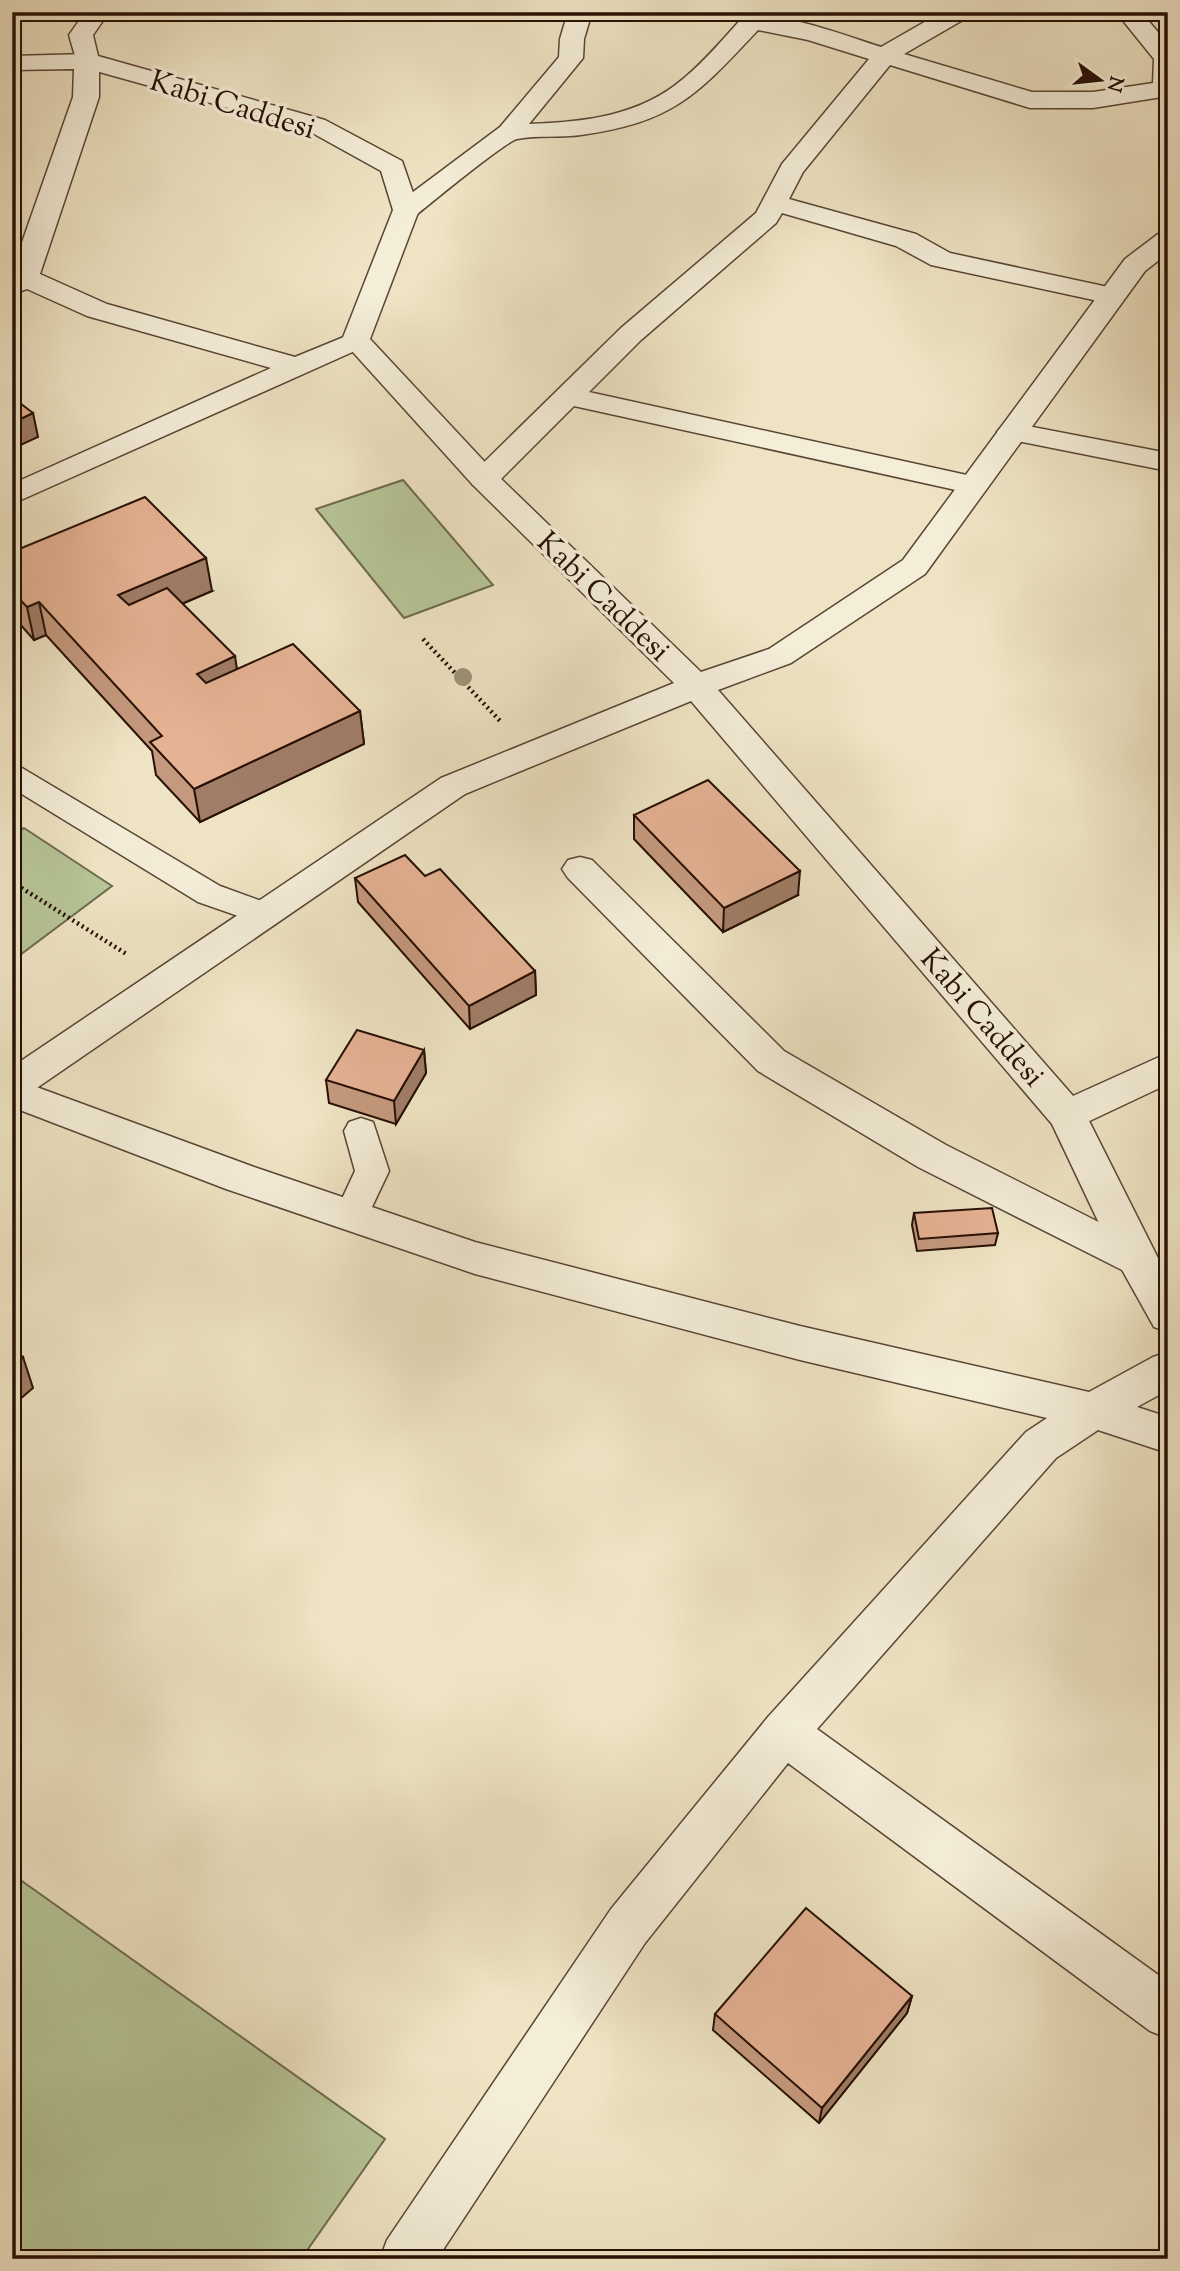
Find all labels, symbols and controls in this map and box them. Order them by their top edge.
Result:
north arrow [1064,46,1134,116]
street label: Kabi Caddesi [144,61,320,152]
text: N [1099,73,1129,95]
street label: Kabi Caddesi [526,523,679,673]
street label: Kabi Caddesi [909,940,1054,1097]

